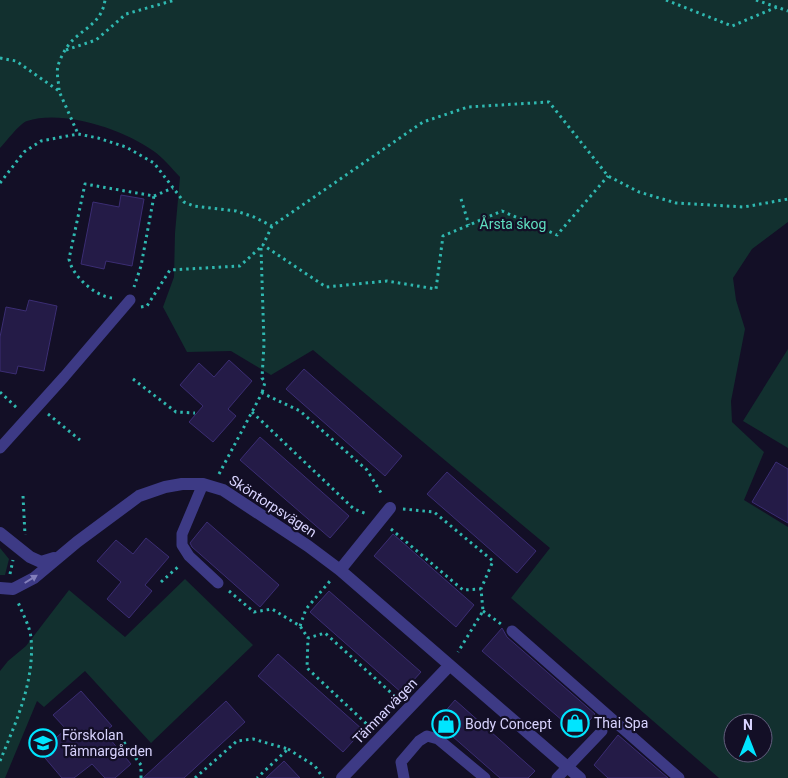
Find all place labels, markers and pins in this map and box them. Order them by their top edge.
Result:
shop icon: Thai Spa [560,708,590,738]
shop icon: Body Concept [431,709,461,739]
place label: Thai Spa [594,715,648,731]
place label: Body Concept [465,716,552,732]
place label: Förskolan Tämnargården [62,727,153,759]
school or university icon: Förskolan Tämnargården [28,728,58,758]

